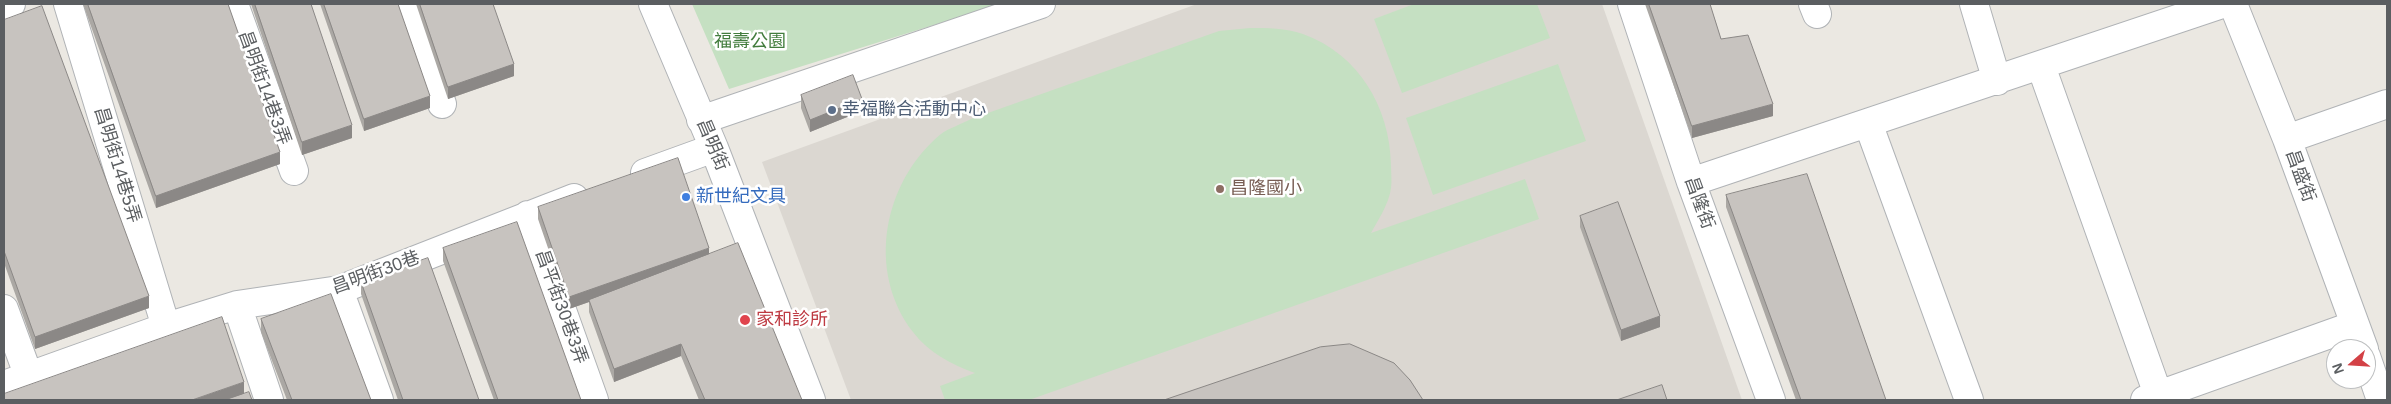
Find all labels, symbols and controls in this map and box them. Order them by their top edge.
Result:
street label: 昌明街14巷3弄 [233,28,295,148]
park label: 福壽公園 [714,31,786,53]
place label: 幸福聯合活動中心 [842,99,986,121]
street label: 昌明街14巷5弄 [89,104,145,226]
marker: 幸福聯合活動中心 [826,104,838,116]
street label: 昌明街 [692,116,732,174]
street label: 昌盛街 [2281,147,2319,205]
street label: 昌隆街 [1680,174,1718,232]
place label: 昌隆國小 [1230,178,1302,200]
marker: 昌隆國小 [1214,183,1226,195]
place label: 新世紀文具 [696,186,786,208]
marker: 新世紀文具 [680,191,692,203]
street label: 昌明街30巷 [329,247,423,299]
street label: 昌平街30巷3弄 [530,247,592,367]
place label: 家和診所 [756,309,828,331]
marker: 家和診所 [738,313,752,327]
north arrow [2326,339,2376,389]
text: N [2329,361,2347,376]

